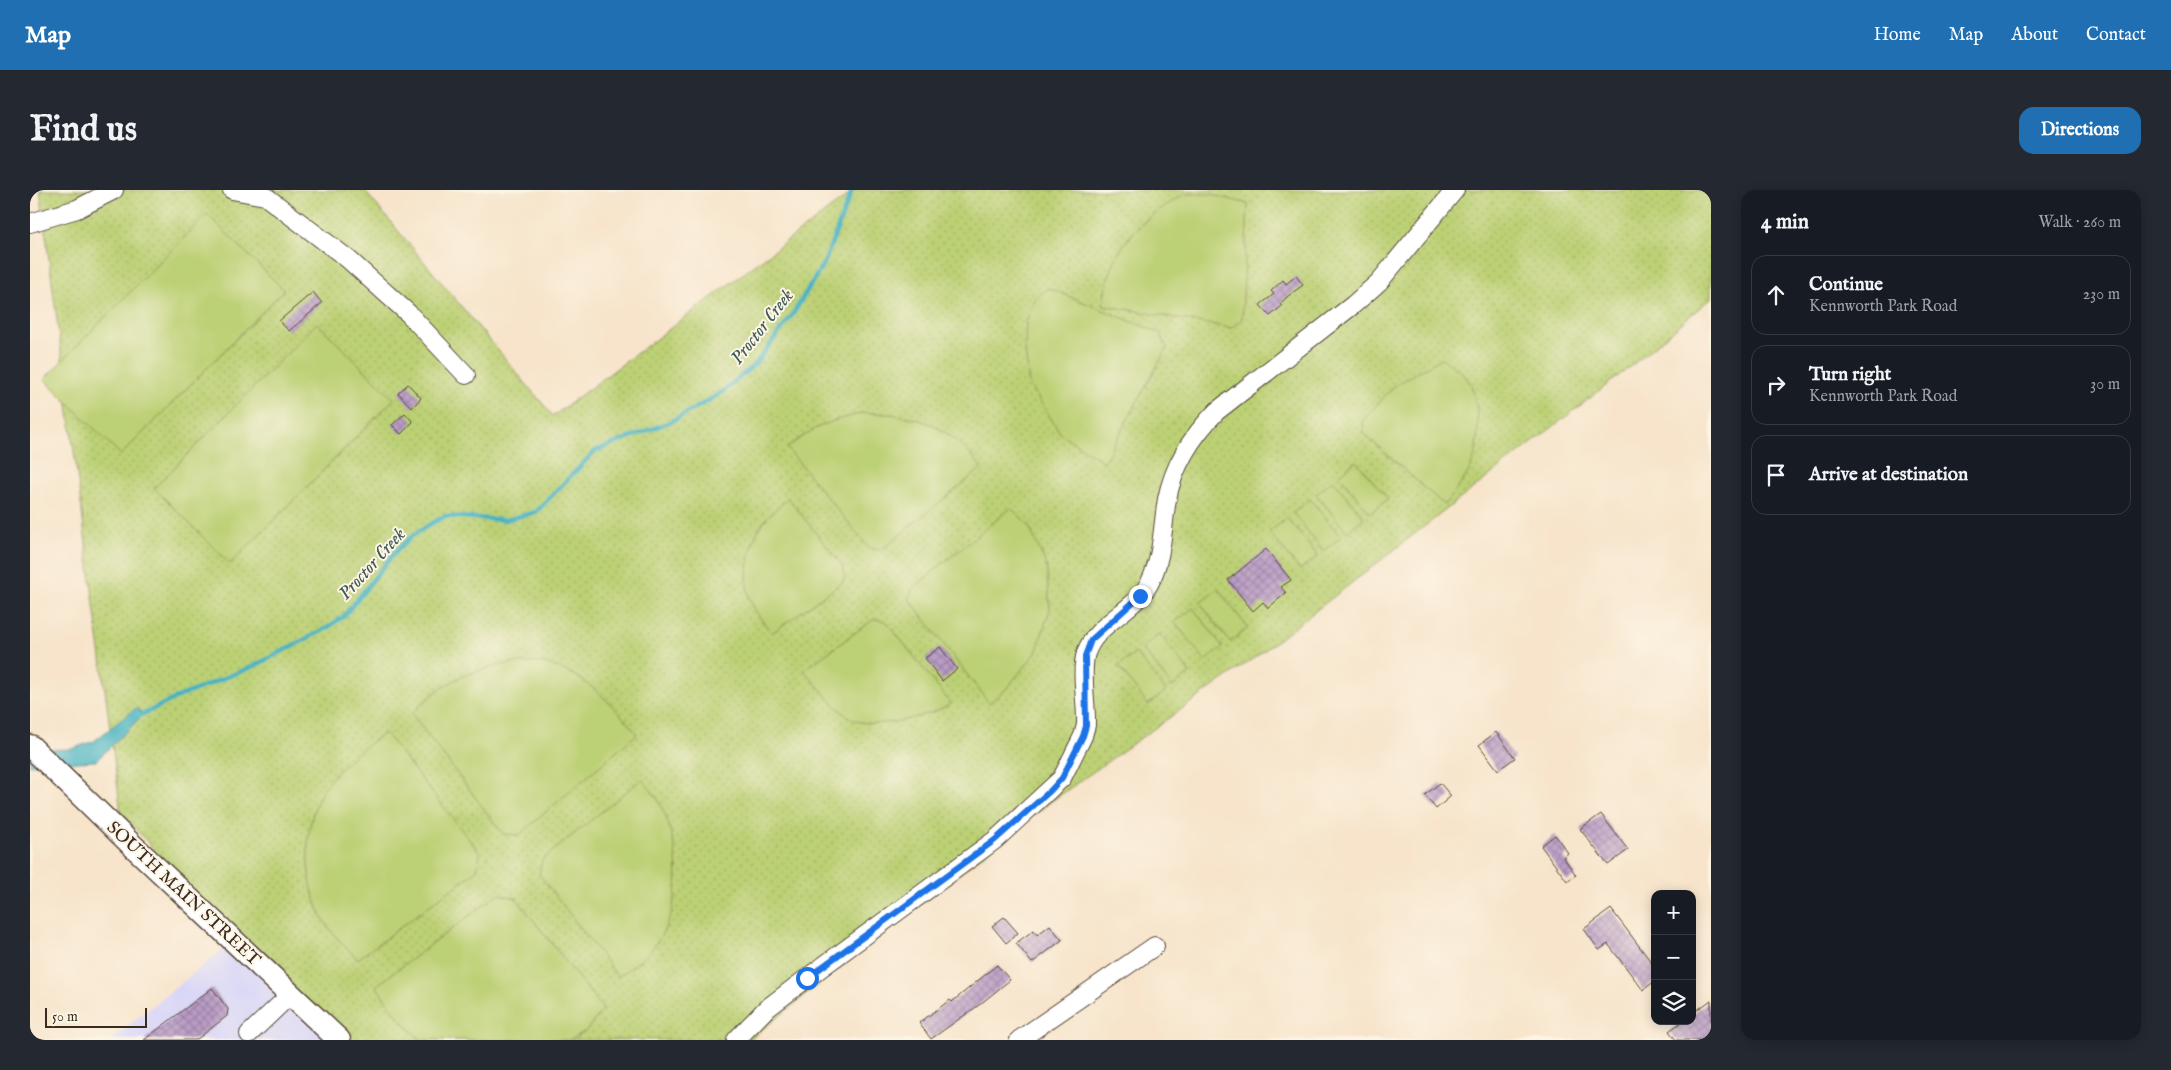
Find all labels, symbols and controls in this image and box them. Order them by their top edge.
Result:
text: Map [25,20,71,51]
text: Home [1874,24,1921,47]
text: Map [1949,24,1983,47]
text: About [2011,24,2058,47]
text: Contact [2086,24,2146,47]
button: Directions [2019,107,2141,154]
text: Find us [30,108,137,153]
text: 4 min [1761,209,1809,236]
text: Walk · 260 m [2038,213,2121,233]
text: Continue [1809,273,1883,297]
icon: ahead [1762,281,1790,309]
water label: Proctor Creek [726,284,800,370]
text: 230 m [2083,285,2120,305]
text: Kennworth Park Road [1809,297,1957,317]
text: Turn right [1809,363,1891,387]
icon: right [1762,371,1790,399]
text: 30 m [2090,375,2120,395]
text: Kennworth Park Road [1809,387,1957,407]
icon: arrive [1762,461,1790,489]
text: Arrive at destination [1809,463,1968,487]
water label: Proctor Creek [334,523,412,606]
route end [1129,585,1152,608]
street label: SOUTH MAIN STREET [101,817,265,971]
map controls [1651,890,1696,1025]
button: + [1651,890,1696,935]
button: − [1651,935,1696,980]
route start [796,967,819,990]
button: layers [1651,980,1696,1025]
scale bar [45,1005,148,1028]
text: 50 m [52,1008,78,1026]

